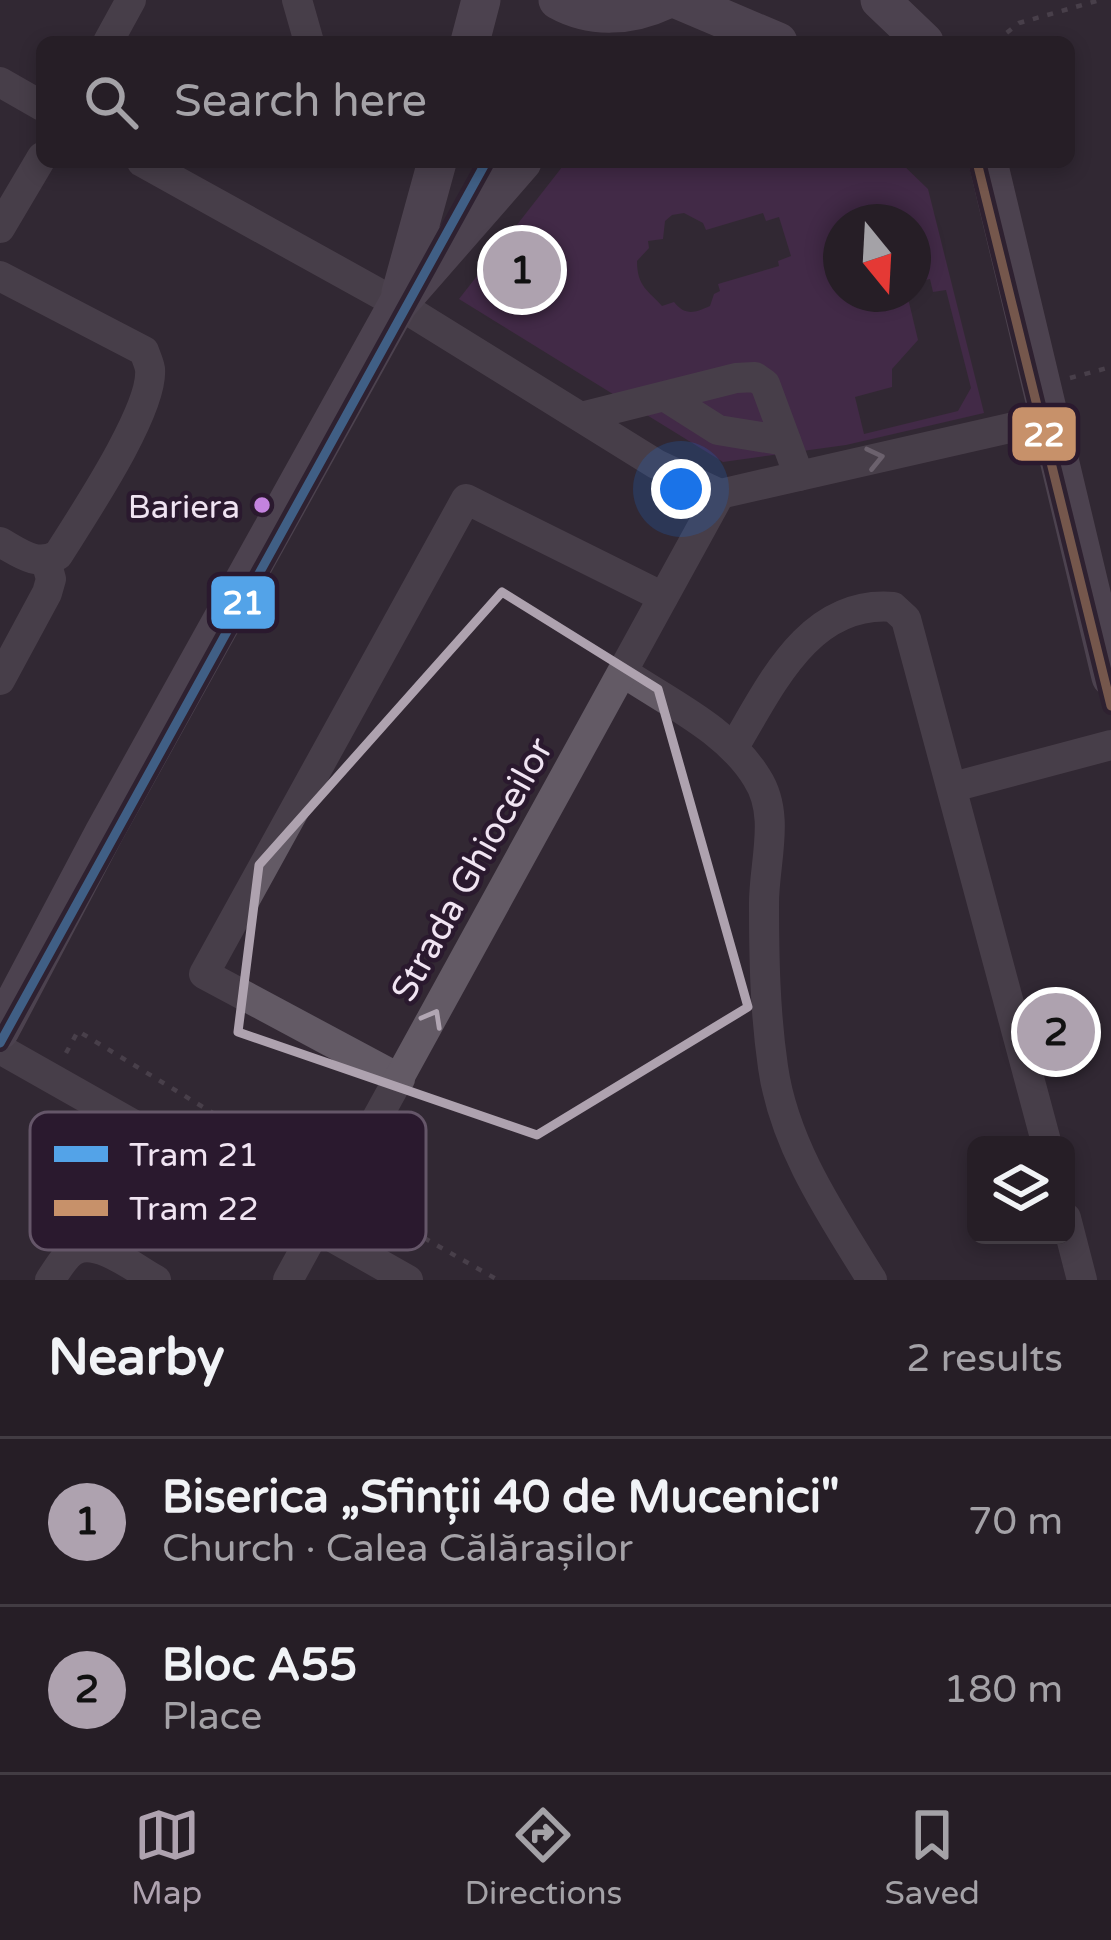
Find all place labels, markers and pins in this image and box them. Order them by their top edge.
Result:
pin: 1 [483,225,561,315]
place label: Bariera [128,488,240,527]
marker: Bariera [251,494,273,516]
pin: 2 [1017,987,1095,1077]

